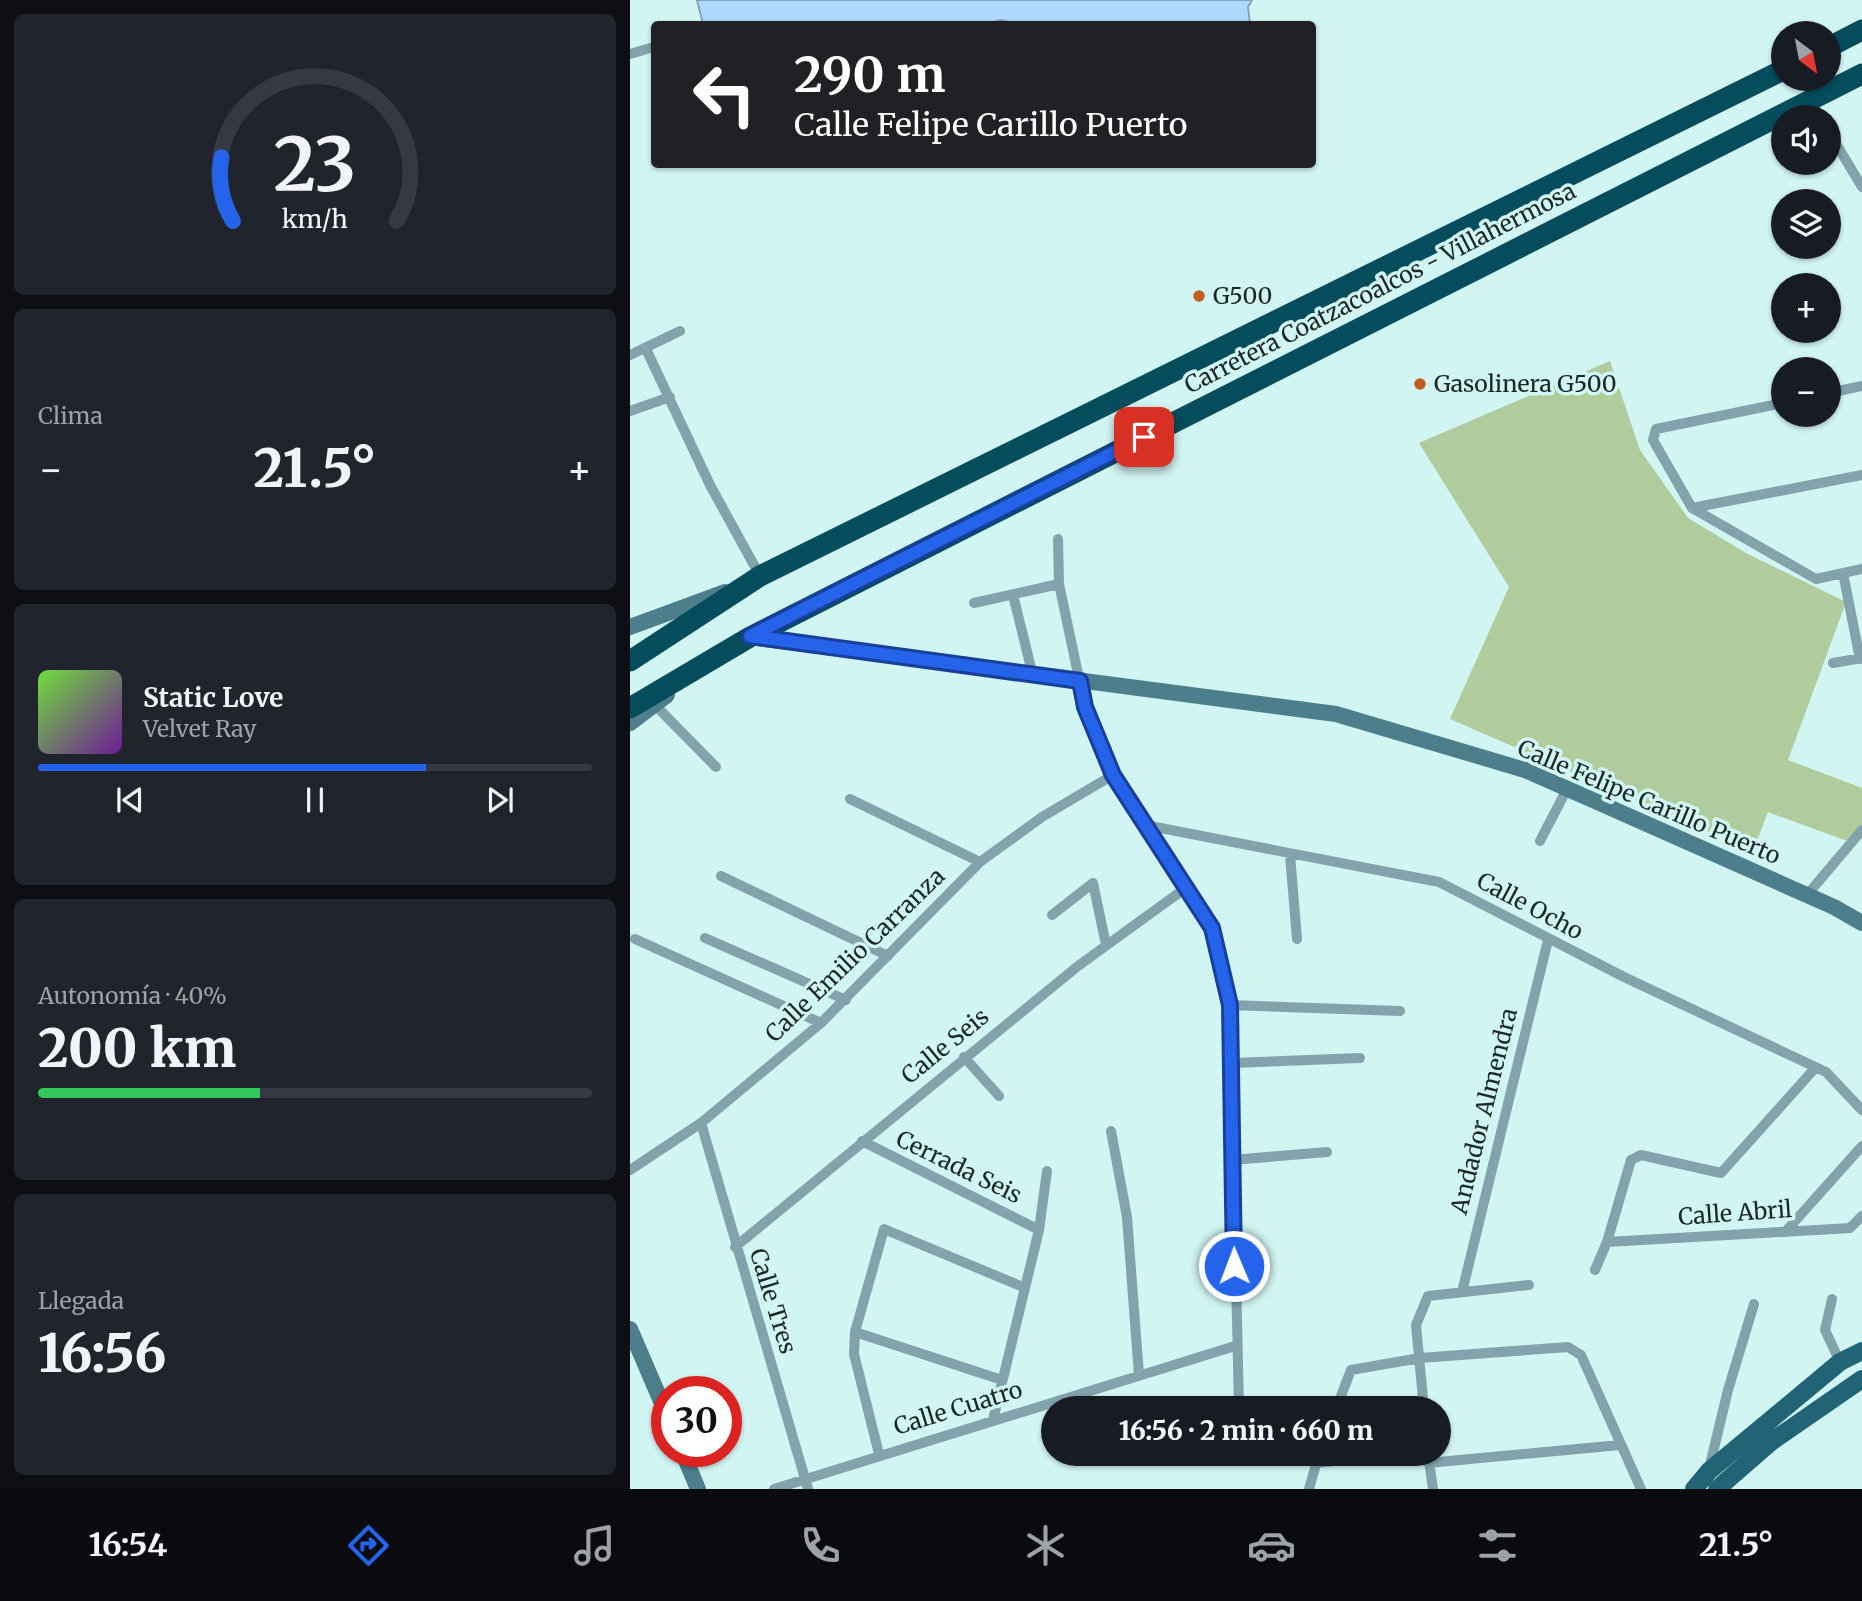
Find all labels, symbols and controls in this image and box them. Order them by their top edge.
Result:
north arrow [1771,21,1841,91]
map controls [1771,21,1841,427]
text: 290 m [794,44,946,105]
icon: left [679,49,770,140]
text: Calle Felipe Carillo Puerto [794,105,1188,145]
button: sound [1771,105,1841,175]
text: 23 [274,119,356,211]
street label: Carretera Coatzacoalcos - Villahermosa [1179,176,1580,399]
button: layers [1771,189,1841,259]
text: km/h [282,202,348,234]
button: + [1771,273,1841,343]
place label: G500 [1213,281,1272,310]
marker: G500 [1191,288,1207,304]
button: − [1771,357,1841,427]
place label: Gasolinera G500 [1434,369,1617,398]
marker: Gasolinera G500 [1412,376,1428,392]
text: Clima [38,401,103,430]
pin [1114,407,1174,467]
icon: arrive [1125,418,1163,456]
text: 21.5° [254,436,376,501]
text: − [38,446,63,493]
text: + [567,446,592,493]
text: Static Love [143,681,283,714]
text: Velvet Ray [143,714,256,743]
street label: Calle Felipe Carillo Puerto [1513,733,1785,870]
icon: previous [111,781,149,819]
icon: pause [296,781,334,819]
icon: next [481,781,519,819]
street label: Calle Emilio Carranza [759,861,950,1048]
street label: Calle Ocho [1472,865,1588,946]
text: Autonomía · 40% [38,981,227,1010]
street label: Calle Seis [895,1002,994,1090]
street label: Andador Almendra [1444,1005,1523,1218]
text: 200 km [38,1016,236,1081]
street label: Cerrada Seis [892,1124,1027,1209]
street label: Calle Abril [1677,1194,1793,1231]
position arrow [1197,1229,1271,1303]
street label: Calle Tres [744,1245,803,1357]
text: Llegada [38,1286,124,1315]
text: 16:56 [38,1321,166,1386]
street label: Calle Cuatro [890,1374,1026,1441]
speed limit sign: 30 [651,1376,742,1467]
text: 16:56 · 2 min · 660 m [1119,1414,1373,1447]
icon: directions [344,1521,393,1570]
icon: music [570,1521,619,1570]
icon: phone [796,1521,845,1570]
icon: climate [1021,1521,1070,1570]
icon: car [1247,1521,1296,1570]
icon: filters [1473,1521,1522,1570]
text: 16:54 [88,1525,167,1565]
text: 21.5° [1699,1525,1774,1565]

